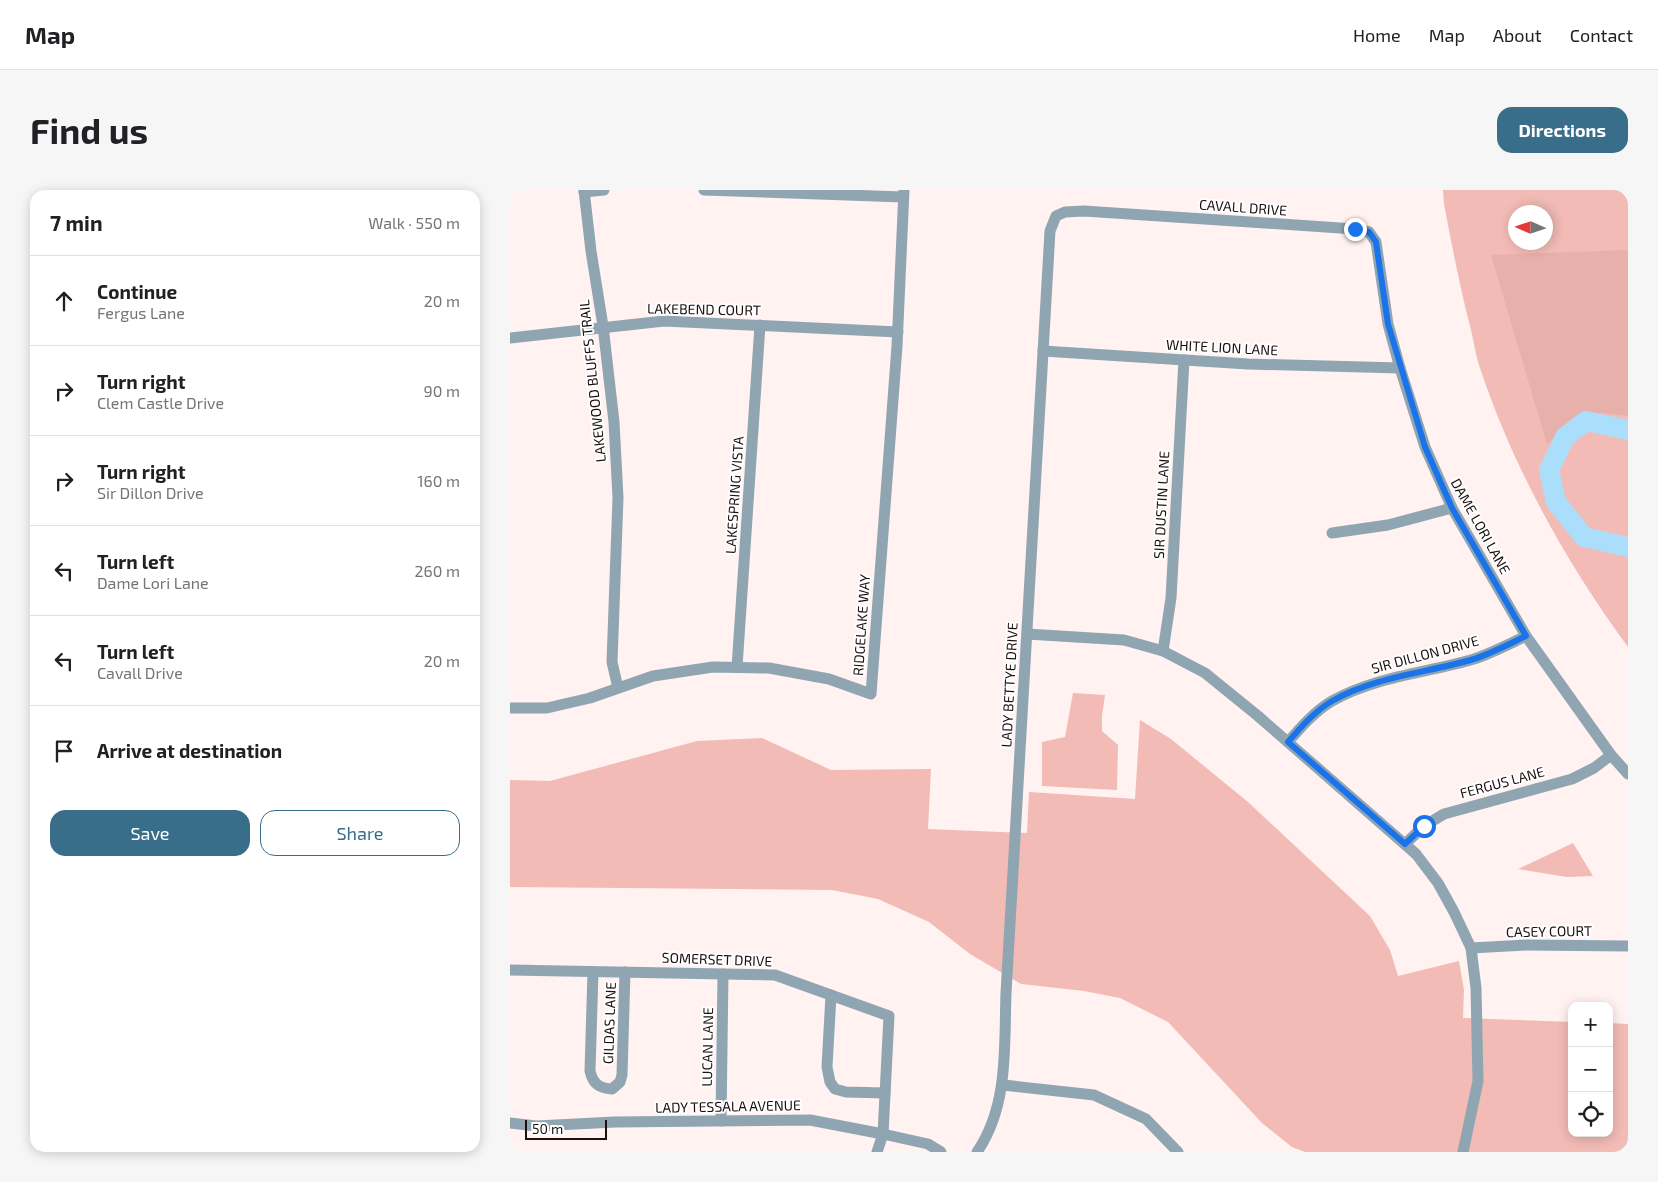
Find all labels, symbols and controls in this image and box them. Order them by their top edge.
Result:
text: Map [25,20,75,49]
text: Home [1353,24,1401,46]
text: Map [1429,24,1465,46]
text: About [1493,24,1542,46]
text: Contact [1570,24,1633,46]
button: Directions [1497,107,1628,153]
text: Find us [30,109,148,151]
street label: CAVALL DRIVE [1198,195,1288,219]
north arrow [1508,205,1553,250]
text: 7 min [50,210,103,235]
text: Walk · 550 m [368,213,460,232]
route end [1344,218,1367,241]
text: Continue [97,280,177,303]
icon: ahead [50,287,78,315]
text: 20 m [424,291,460,310]
street label: LAKEWOOD BLUFFS TRAIL [575,299,609,463]
street label: LAKEBEND COURT [647,300,761,318]
text: Fergus Lane [97,303,185,322]
street label: WHITE LION LANE [1166,336,1279,358]
text: Turn right [97,370,185,393]
icon: right [50,377,78,405]
text: 90 m [424,381,460,400]
text: Clem Castle Drive [97,393,224,412]
street label: LAKESPRING VISTA [721,435,747,554]
street label: SIR DUSTIN LANE [1150,450,1172,559]
text: Turn right [97,460,185,483]
icon: right [50,467,78,495]
text: 160 m [417,471,460,490]
street label: DAME LORI LANE [1448,475,1514,577]
text: Sir Dillon Drive [97,483,204,502]
text: Turn left [97,550,174,573]
icon: left [50,557,78,585]
text: 260 m [415,561,460,580]
text: Dame Lori Lane [97,573,209,592]
street label: RIDGELAKE WAY [849,574,873,676]
street label: LADY BETTYE DRIVE [997,622,1021,748]
street label: SIR DILLON DRIVE [1369,631,1481,677]
text: Turn left [97,640,174,663]
icon: left [50,647,78,675]
text: 20 m [424,651,460,670]
text: Cavall Drive [97,663,183,682]
icon: arrive [50,737,78,765]
text: Arrive at destination [97,739,282,762]
street label: FERGUS LANE [1458,763,1546,801]
button: Save [50,810,250,856]
button: Share [260,810,460,856]
route start [1413,815,1436,838]
street label: CASEY COURT [1506,922,1592,940]
street label: SOMERSET DRIVE [661,949,773,969]
street label: GILDAS LANE [599,981,619,1064]
map controls [1568,1002,1613,1137]
button: + [1568,1002,1613,1047]
street label: LUCAN LANE [698,1007,716,1087]
button: − [1568,1047,1613,1092]
button: locate [1568,1092,1613,1137]
street label: LADY TESSALA AVENUE [655,1096,801,1116]
scale bar [525,1117,608,1140]
text: 50 m [532,1120,563,1137]

